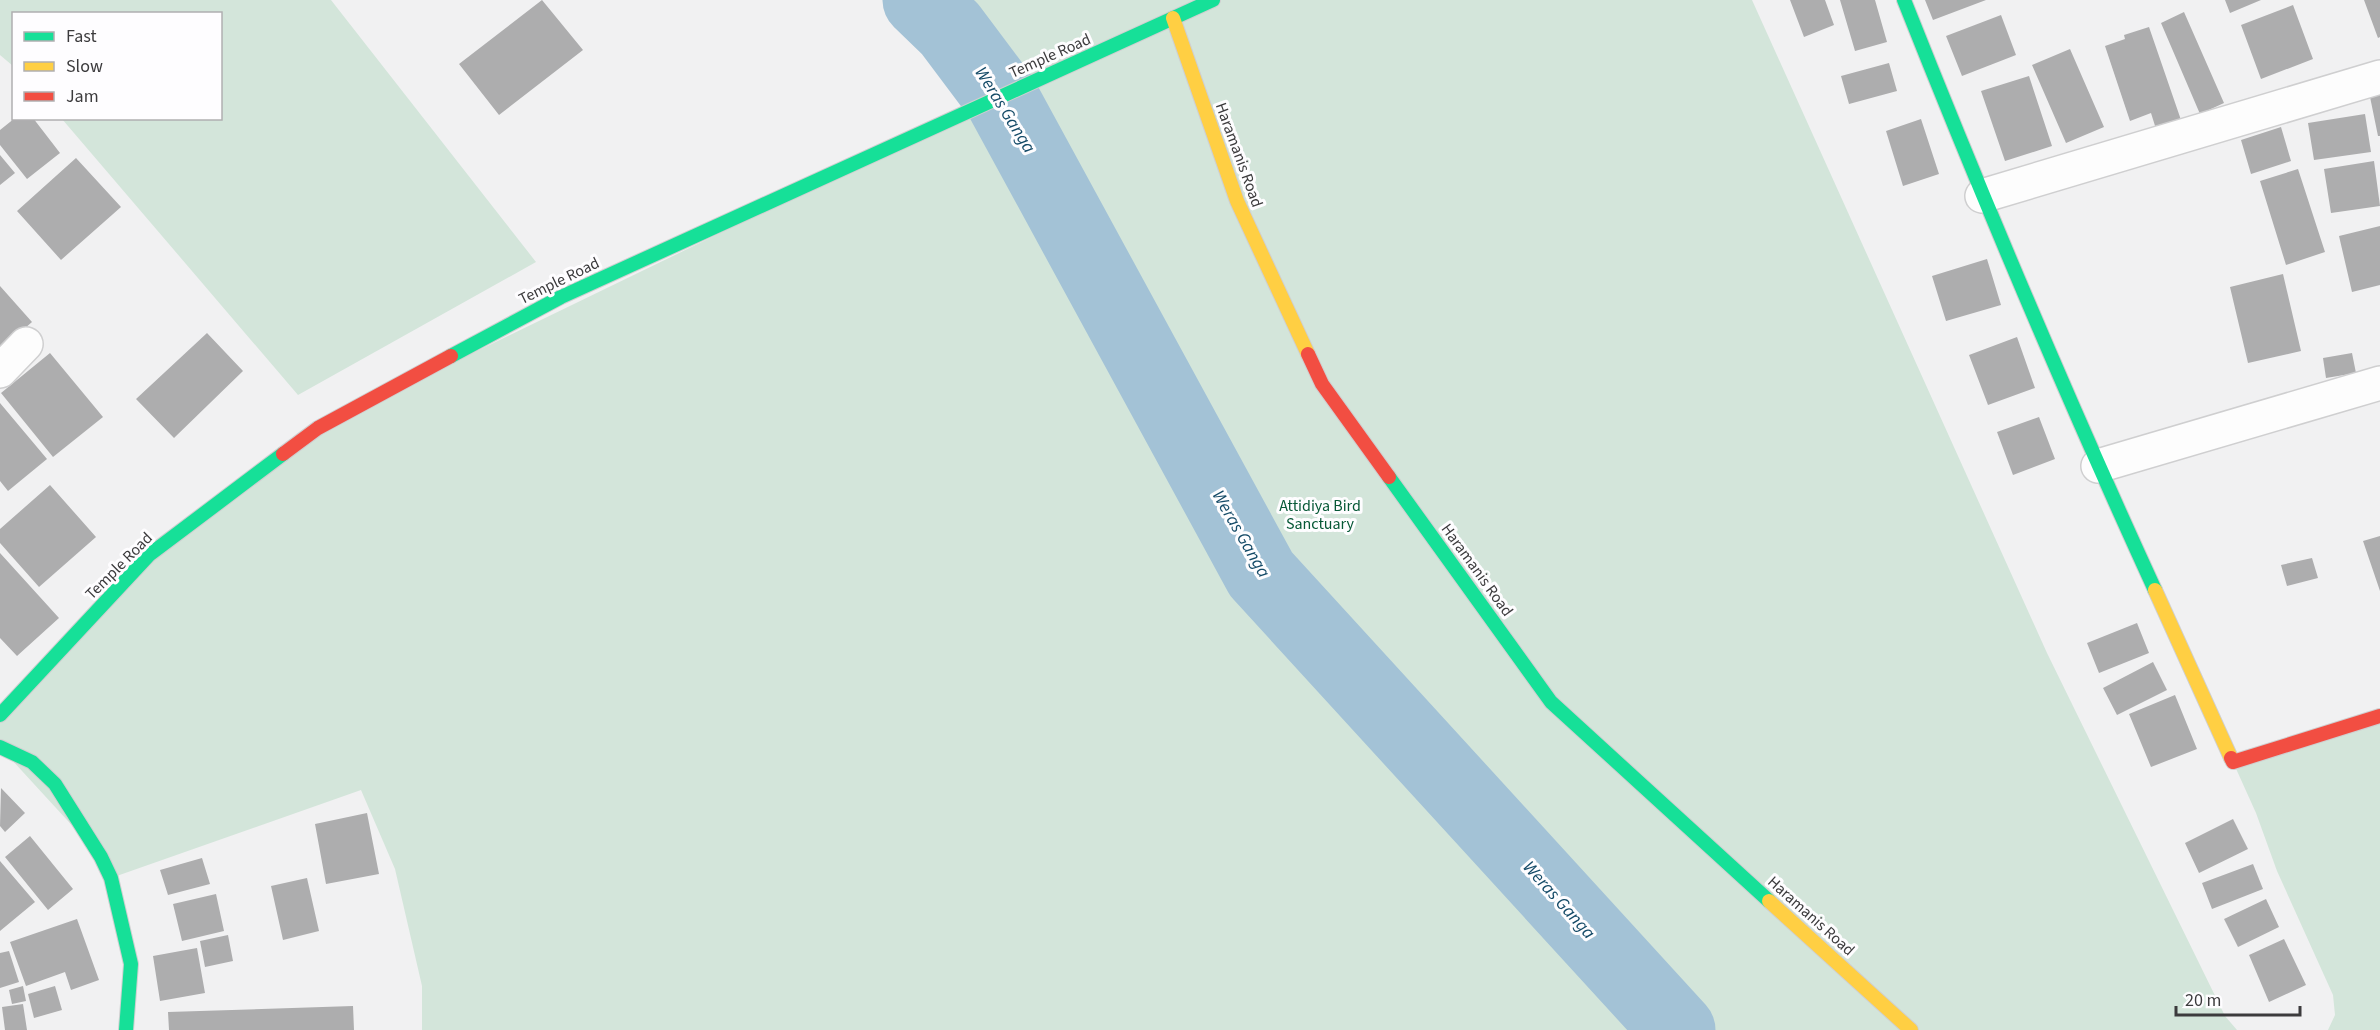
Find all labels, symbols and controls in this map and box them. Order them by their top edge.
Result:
legend [12,12,222,120]
text: Fast [66,24,97,49]
street label: Temple Road [1006,28,1094,84]
text: Slow [66,54,103,79]
water label: Weras Ganga [969,62,1042,158]
text: Jam [66,84,99,109]
street label: Haramanis Road [1210,100,1268,210]
street label: Temple Road [515,252,603,310]
water label: Weras Ganga [1206,486,1276,583]
park label: Attidiya Bird Sanctuary [1279,495,1361,535]
street label: Haramanis Road [1436,519,1518,621]
street label: Temple Road [80,527,158,605]
water label: Weras Ganga [1517,855,1601,945]
street label: Haramanis Road [1763,871,1859,961]
scale bar [2176,979,2300,1017]
text: 20 m [2185,988,2221,1013]

